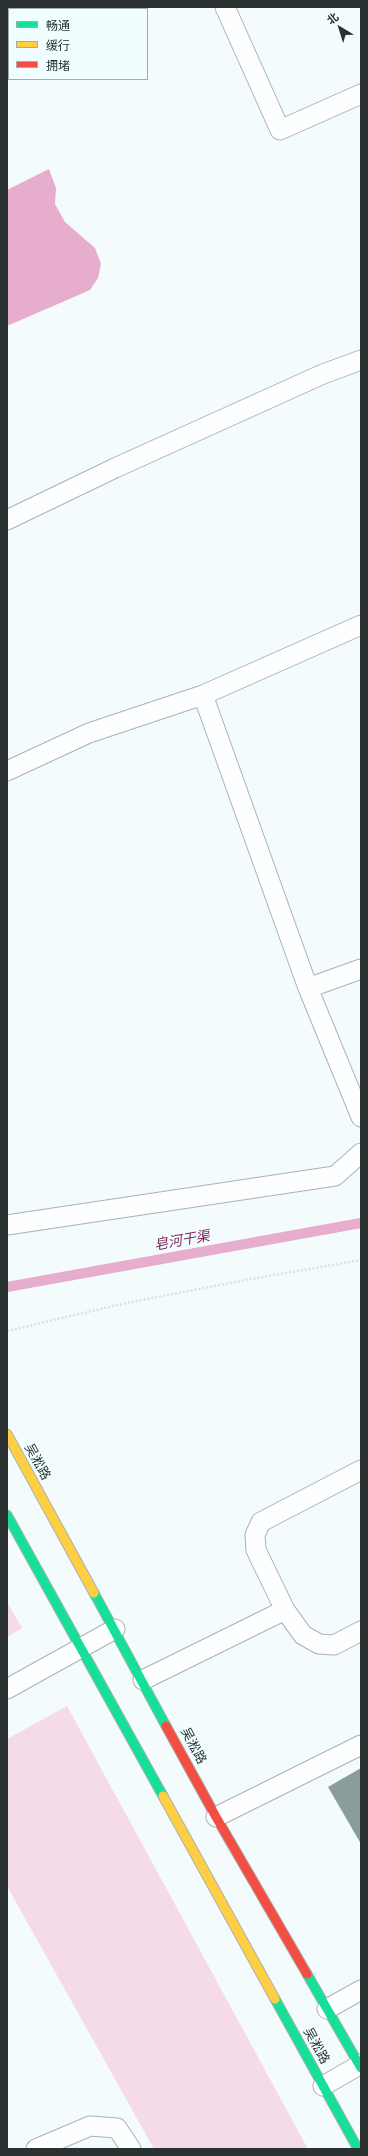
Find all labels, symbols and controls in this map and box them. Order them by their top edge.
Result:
legend [8,8,148,80]
north arrow [320,8,360,48]
text: 北 [325,10,341,27]
text: 畅通 [46,19,70,33]
text: 缓行 [46,39,70,53]
text: 拥堵 [46,59,70,73]
water label: 皂河干渠 [153,1228,211,1254]
street label: 吴淞路 [21,1441,53,1483]
street label: 吴淞路 [177,1725,209,1767]
street label: 吴淞路 [300,2025,332,2067]

